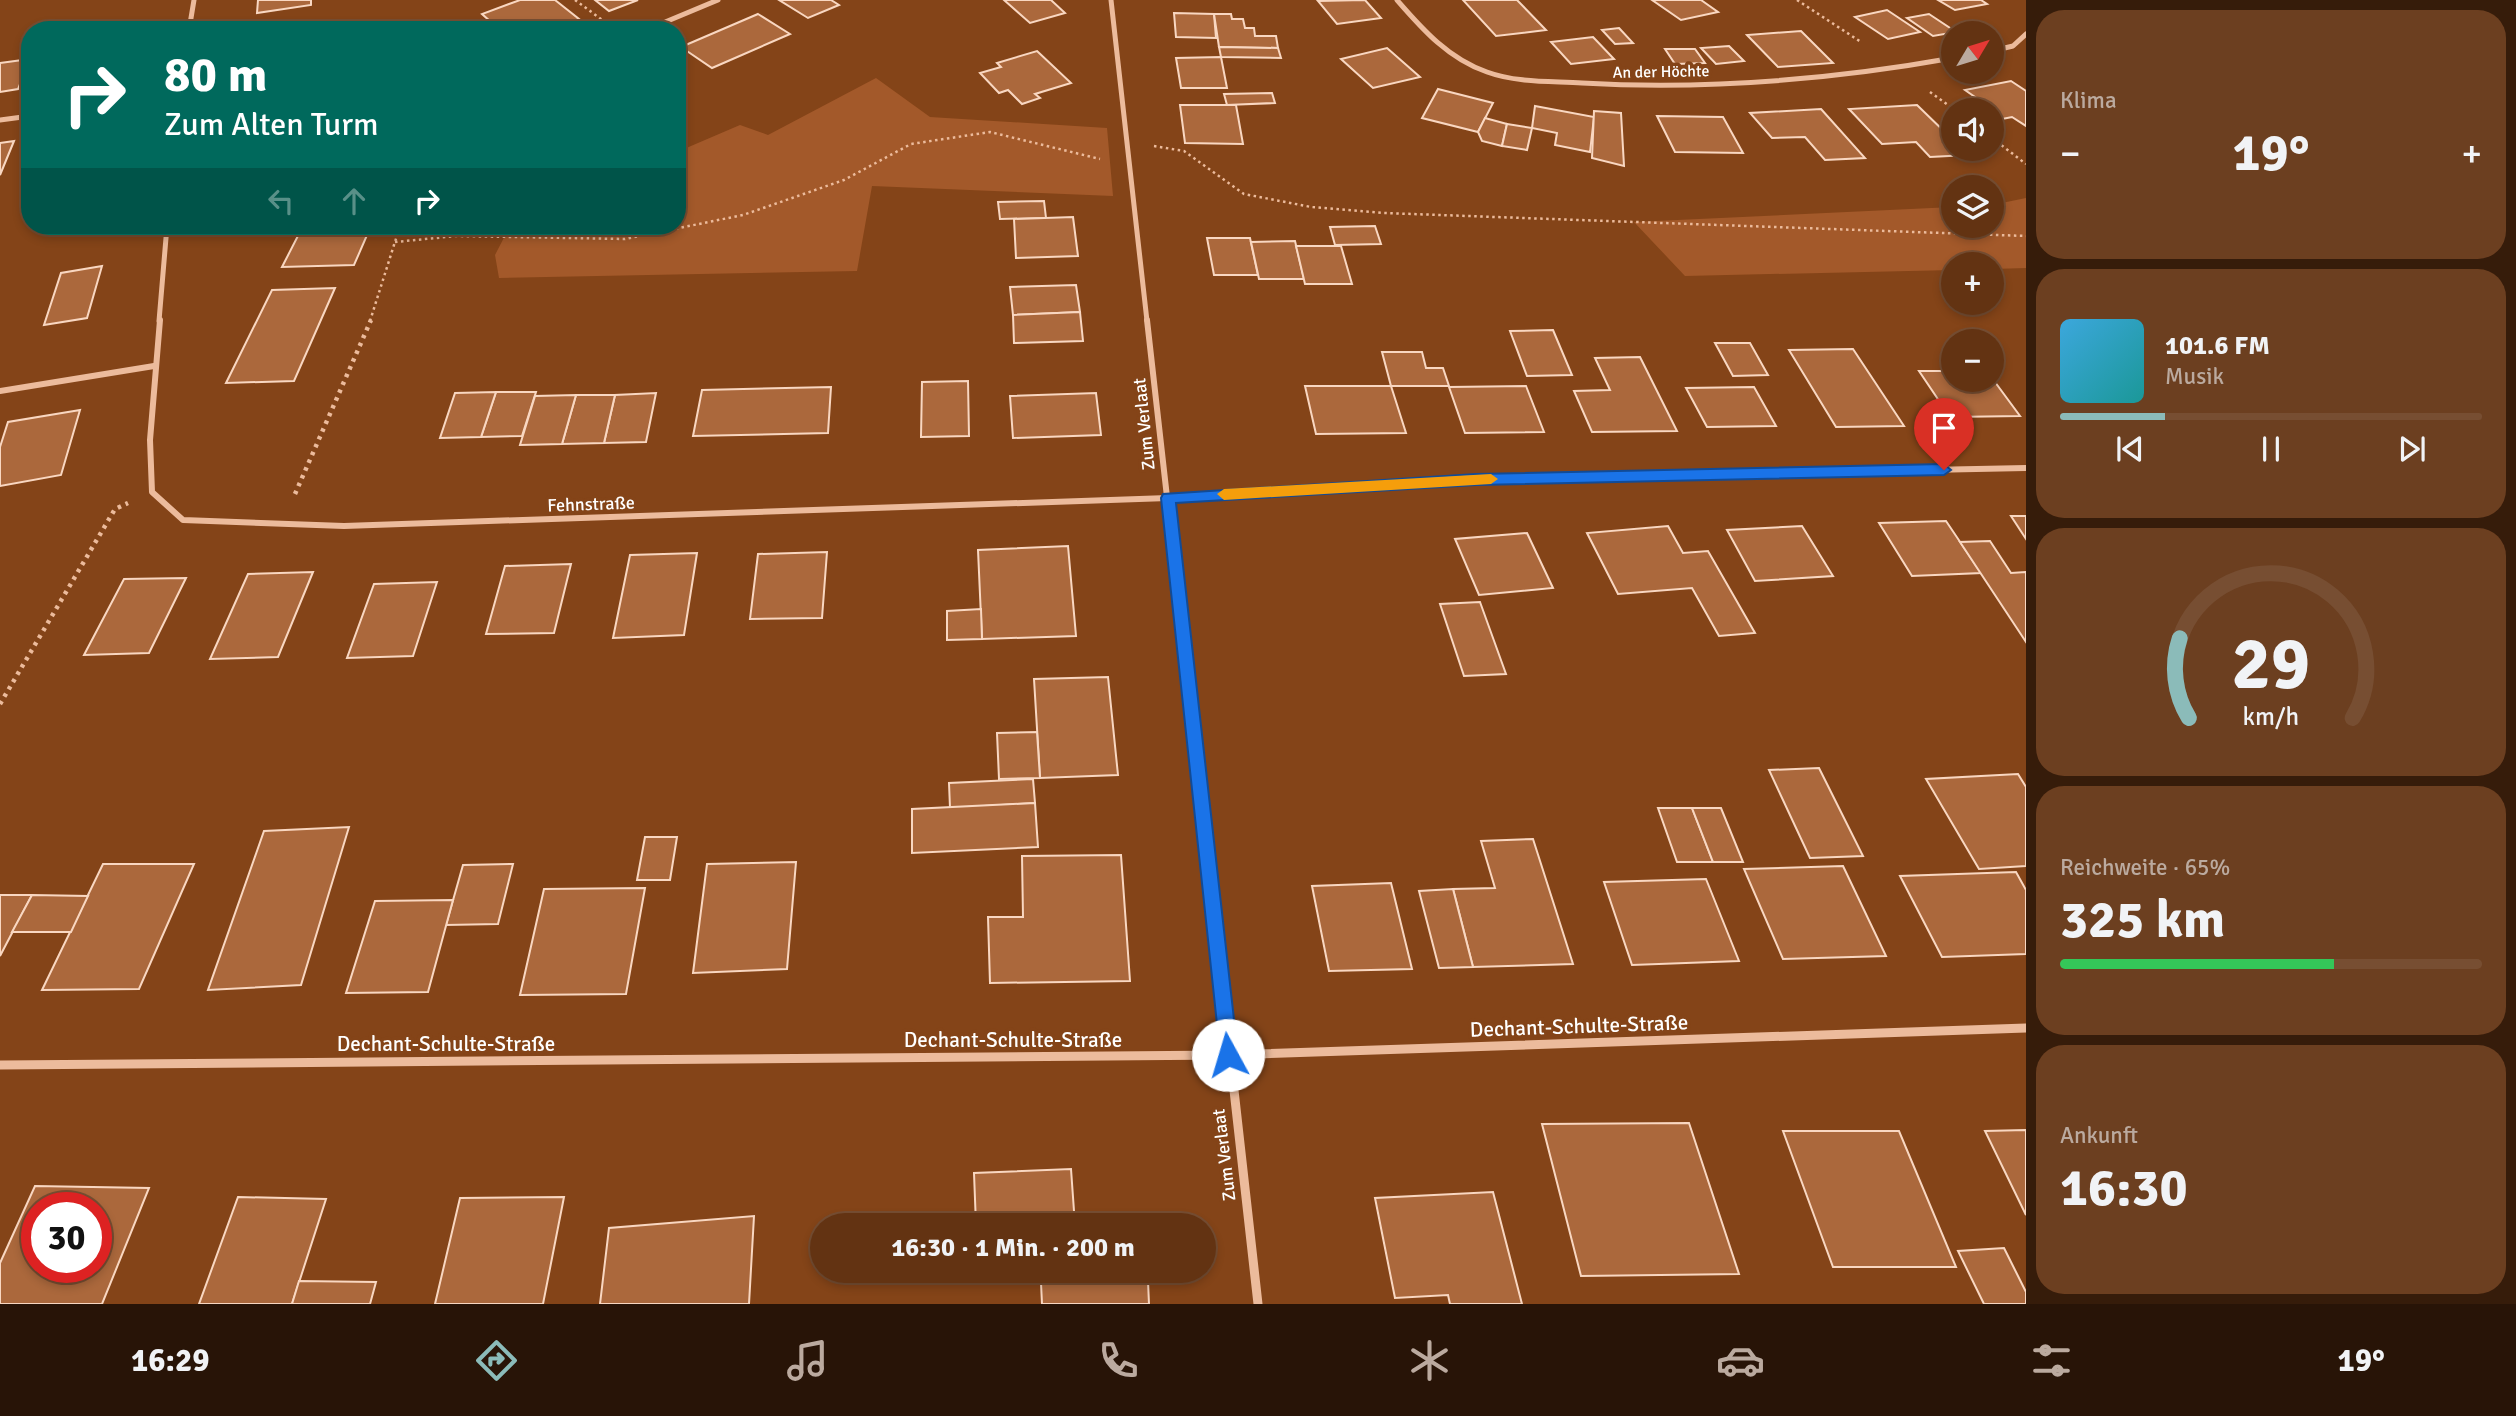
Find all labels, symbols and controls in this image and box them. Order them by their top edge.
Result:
north arrow [1941,21,2004,84]
map controls [1941,21,2004,392]
text: 80 m [164,45,267,105]
icon: right [49,49,140,140]
street label: An der Höchte [1612,61,1710,83]
text: Klima [2060,86,2117,115]
button: sound [1941,98,2004,161]
text: Zum Alten Turm [164,105,379,144]
text: 19° [2233,121,2309,185]
text: − [2060,130,2081,177]
text: + [2461,130,2482,177]
button: layers [1941,175,2004,238]
icon: left [262,182,300,220]
icon: ahead [335,182,373,220]
icon: right [408,182,446,220]
button: + [1941,252,2004,315]
button: − [1941,329,2004,392]
text: 101.6 FM [2165,330,2270,362]
text: Musik [2165,362,2224,391]
street label: Zum Verlaat [1128,377,1160,471]
pin [1914,398,1974,470]
icon: arrive [1925,409,1963,447]
icon: previous [2111,430,2149,468]
icon: pause [2252,430,2290,468]
icon: next [2393,430,2431,468]
street label: Fehnstraße [547,491,635,517]
text: 29 [2232,620,2310,709]
text: km/h [2243,701,2299,732]
text: Reichweite · 65% [2060,853,2230,882]
text: 325 km [2060,888,2225,952]
street label: Dechant-Schulte-Straße [1469,1009,1689,1043]
position arrow [1191,1018,1265,1092]
street label: Dechant-Schulte-Straße [904,1027,1122,1053]
street label: Dechant-Schulte-Straße [337,1031,555,1057]
street label: Zum Verlaat [1207,1108,1241,1202]
text: Ankunft [2060,1121,2138,1150]
text: 16:30 [2060,1156,2188,1220]
speed limit sign: 30 [21,1192,112,1283]
text: 16:30 · 1 Min. · 200 m [891,1232,1135,1264]
icon: directions [472,1336,521,1385]
icon: music [783,1336,832,1385]
icon: phone [1094,1336,1143,1385]
icon: climate [1405,1336,1454,1385]
icon: car [1716,1336,1765,1385]
icon: filters [2027,1336,2076,1385]
text: 16:29 [131,1341,210,1380]
text: 19° [2338,1341,2385,1380]

